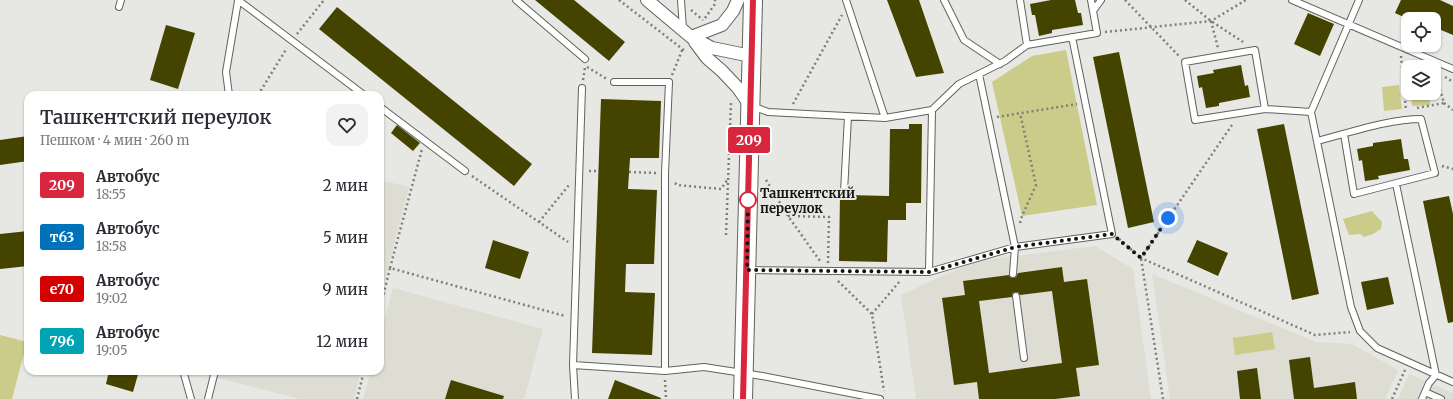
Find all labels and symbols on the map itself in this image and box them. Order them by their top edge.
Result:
line badge: 209 [726,127,772,153]
place label: Ташкентский переулок [760,185,855,217]
marker: Ташкентский переулок [739,191,757,209]
your location [1158,208,1178,228]

